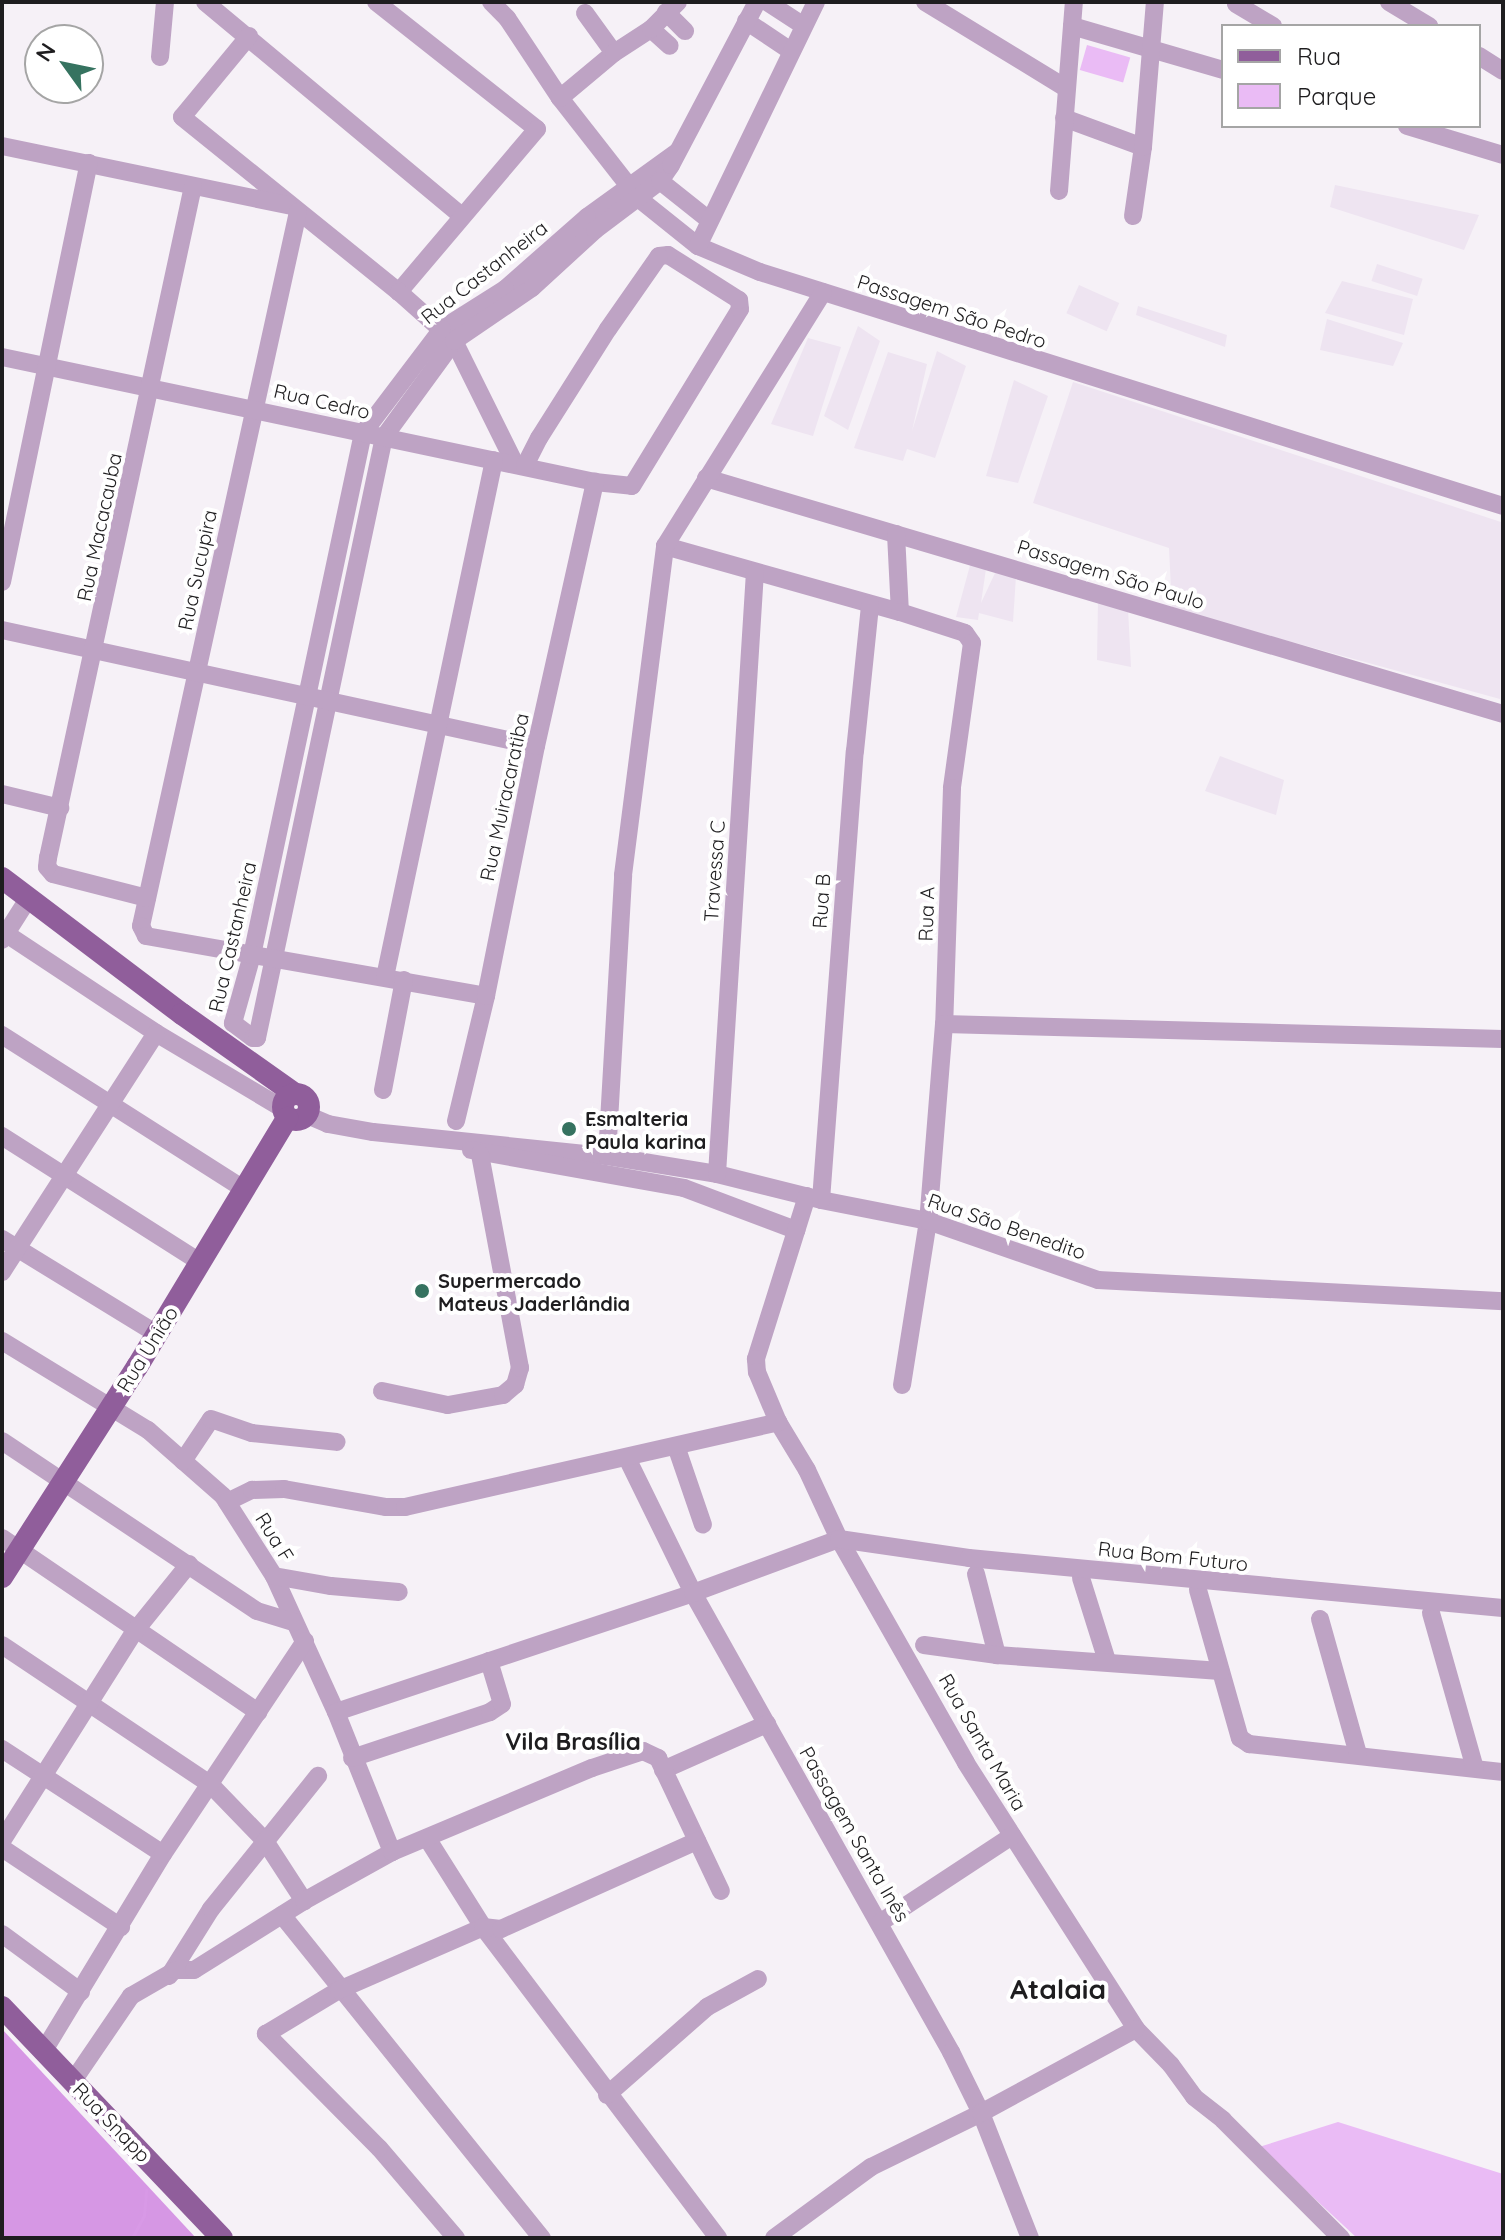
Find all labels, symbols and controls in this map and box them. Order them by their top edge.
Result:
north arrow [24,24,104,104]
legend [1221,24,1481,128]
text: N [29,38,62,66]
text: Rua [1297,41,1341,71]
text: Parque [1297,81,1376,111]
street label: Rua Castanheira [416,215,552,329]
street label: Passagem São Pedro [854,269,1050,353]
street label: Rua Cedro [272,378,372,424]
street label: Rua Macacauba [72,451,126,603]
street label: Rua Sucupira [173,508,221,632]
street label: Passagem São Paulo [1014,534,1208,614]
street label: Rua Muiracaratiba [474,711,534,883]
street label: Travessa C [698,820,730,922]
street label: Rua Castanheira [203,859,261,1015]
street label: Rua B [807,873,835,929]
street label: Rua A [913,886,939,942]
place label: Esmalteria Paula karina [585,1106,706,1153]
marker: Esmalteria Paula karina [560,1120,578,1138]
street label: Rua São Benedito [925,1188,1089,1264]
place label: Supermercado Mateus Jaderlândia [438,1268,630,1315]
marker: Supermercado Mateus Jaderlândia [413,1282,431,1300]
street label: Rua União [111,1302,183,1396]
street label: Rua F [251,1508,299,1566]
street label: Rua Bom Futuro [1097,1536,1249,1576]
street label: Rua Santa Maria [934,1669,1032,1815]
district label: Vila Brasília [505,1728,641,1756]
street label: Passagem Santa Inês [795,1742,915,1926]
district label: Atalaia [1010,1972,1106,2006]
street label: Rua Snapp [68,2077,156,2167]

